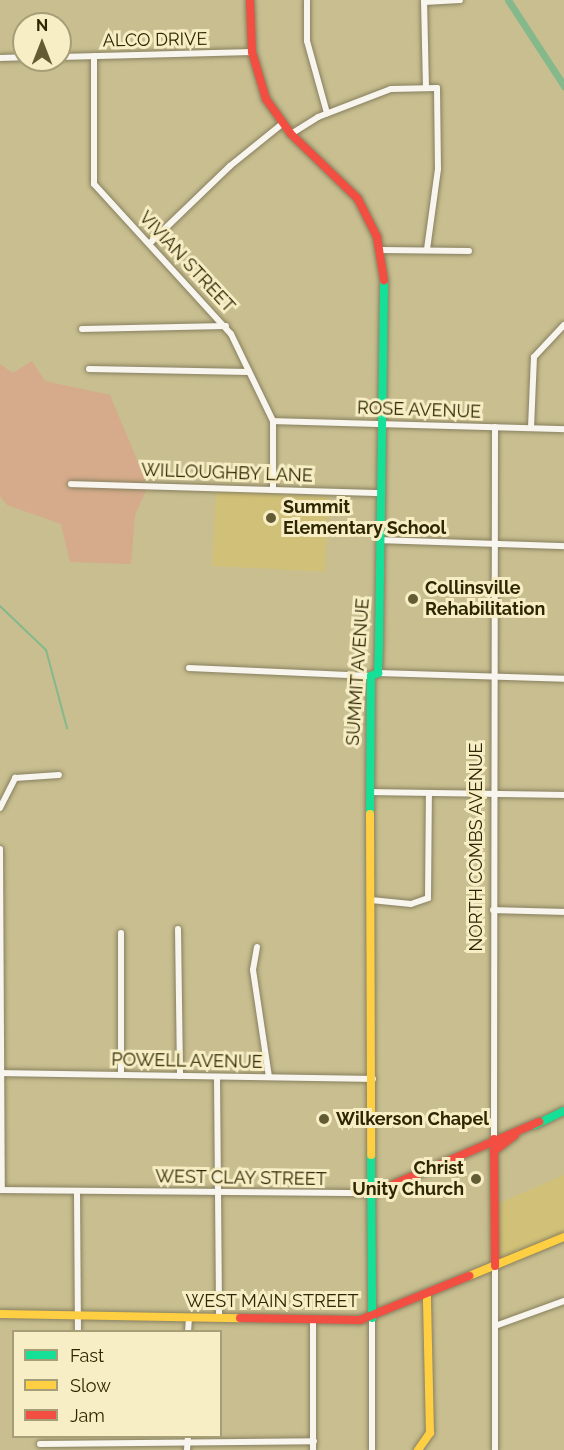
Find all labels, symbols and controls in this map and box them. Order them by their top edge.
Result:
north arrow [12,12,72,72]
text: N [36,16,48,35]
street label: ALCO DRIVE [102,28,208,52]
street label: VIVIAN STREET [135,207,239,317]
street label: ROSE AVENUE [356,397,482,423]
street label: WILLOUGHBY LANE [141,459,313,487]
place label: Summit Elementary School [283,497,447,540]
marker: Summit Elementary School [264,511,278,525]
place label: Collinsville Rehabilitation [425,578,545,620]
marker: Collinsville Rehabilitation [406,592,420,606]
street label: SUMMIT AVENUE [342,597,374,747]
street label: NORTH COMBS AVENUE [465,742,487,952]
street label: POWELL AVENUE [111,1049,263,1073]
place label: Wilkerson Chapel [336,1108,489,1130]
marker: Wilkerson Chapel [317,1112,331,1126]
place label: Christ Unity Church [352,1158,464,1200]
street label: WEST CLAY STREET [155,1166,327,1190]
marker: Christ Unity Church [469,1172,483,1186]
street label: WEST MAIN STREET [185,1290,359,1312]
legend [12,1330,222,1438]
text: Fast [70,1345,104,1366]
text: Slow [70,1375,111,1396]
text: Jam [70,1405,105,1426]

